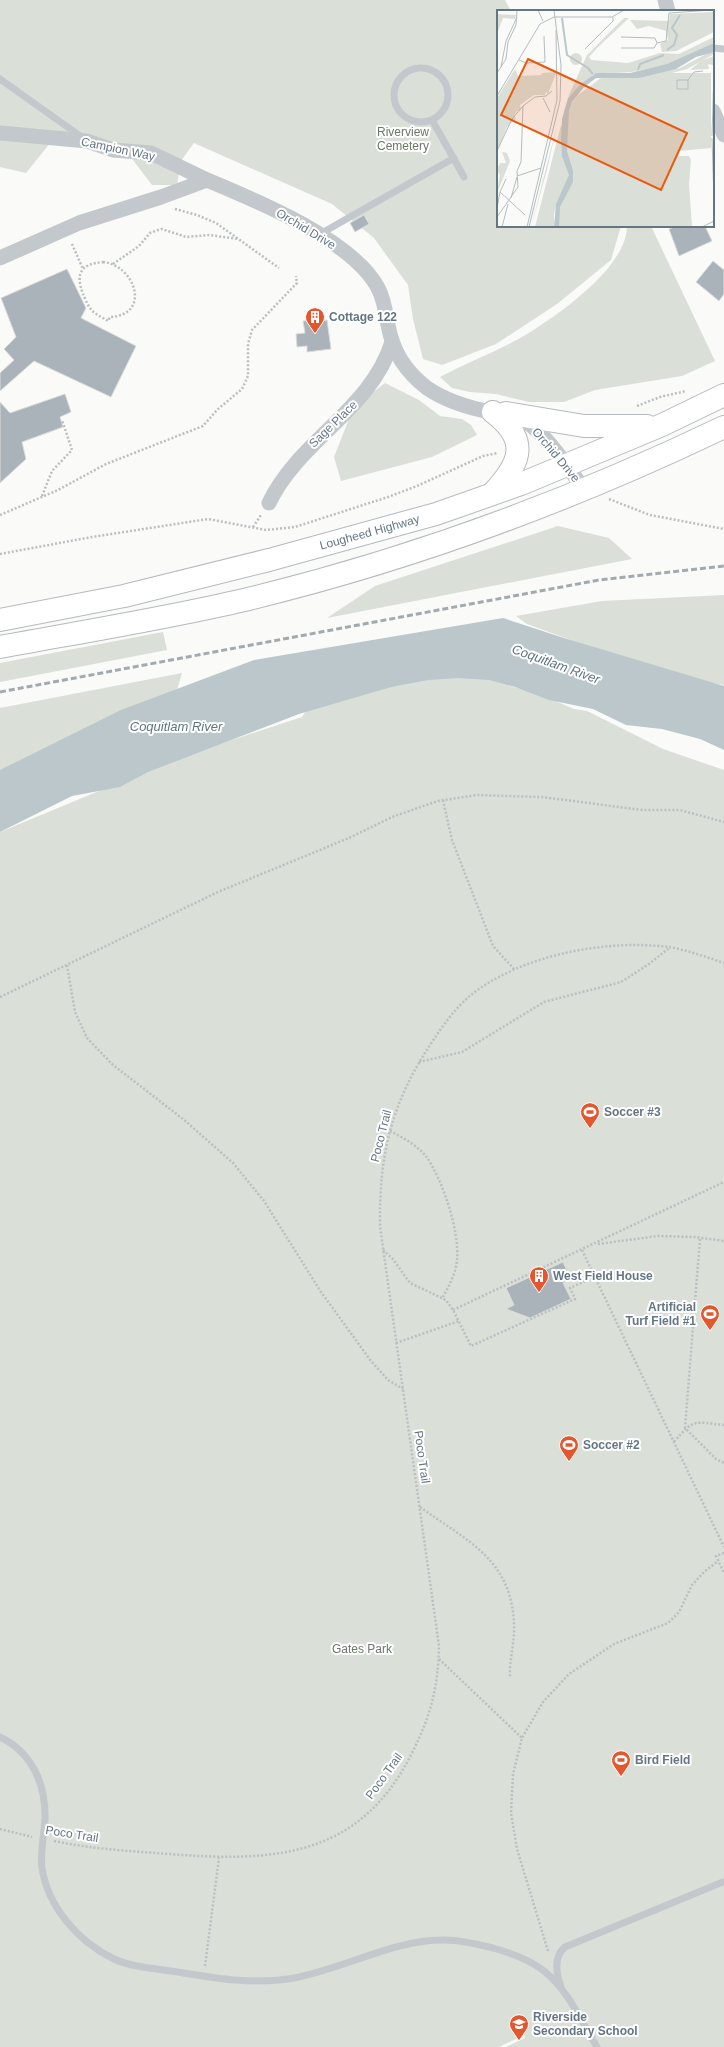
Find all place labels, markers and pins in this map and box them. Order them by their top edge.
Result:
building icon: Cottage 122 [304,306,326,334]
place label: Cottage 122 [329,310,397,324]
sports icon: Soccer #3 [579,1101,601,1129]
place label: Soccer #3 [604,1105,661,1119]
building icon: West Field House [528,1265,550,1293]
place label: West Field House [553,1269,653,1283]
place label: Artificial Turf Field #1 [626,1300,696,1328]
sports icon: Artificial Turf Field #1 [699,1303,721,1331]
sports icon: Soccer #2 [558,1434,580,1462]
place label: Soccer #2 [583,1438,640,1452]
sports icon: Bird Field [610,1749,632,1777]
place label: Bird Field [635,1753,690,1767]
place label: Riverside Secondary School [533,2010,638,2038]
school or university icon: Riverside Secondary School [508,2013,530,2041]

